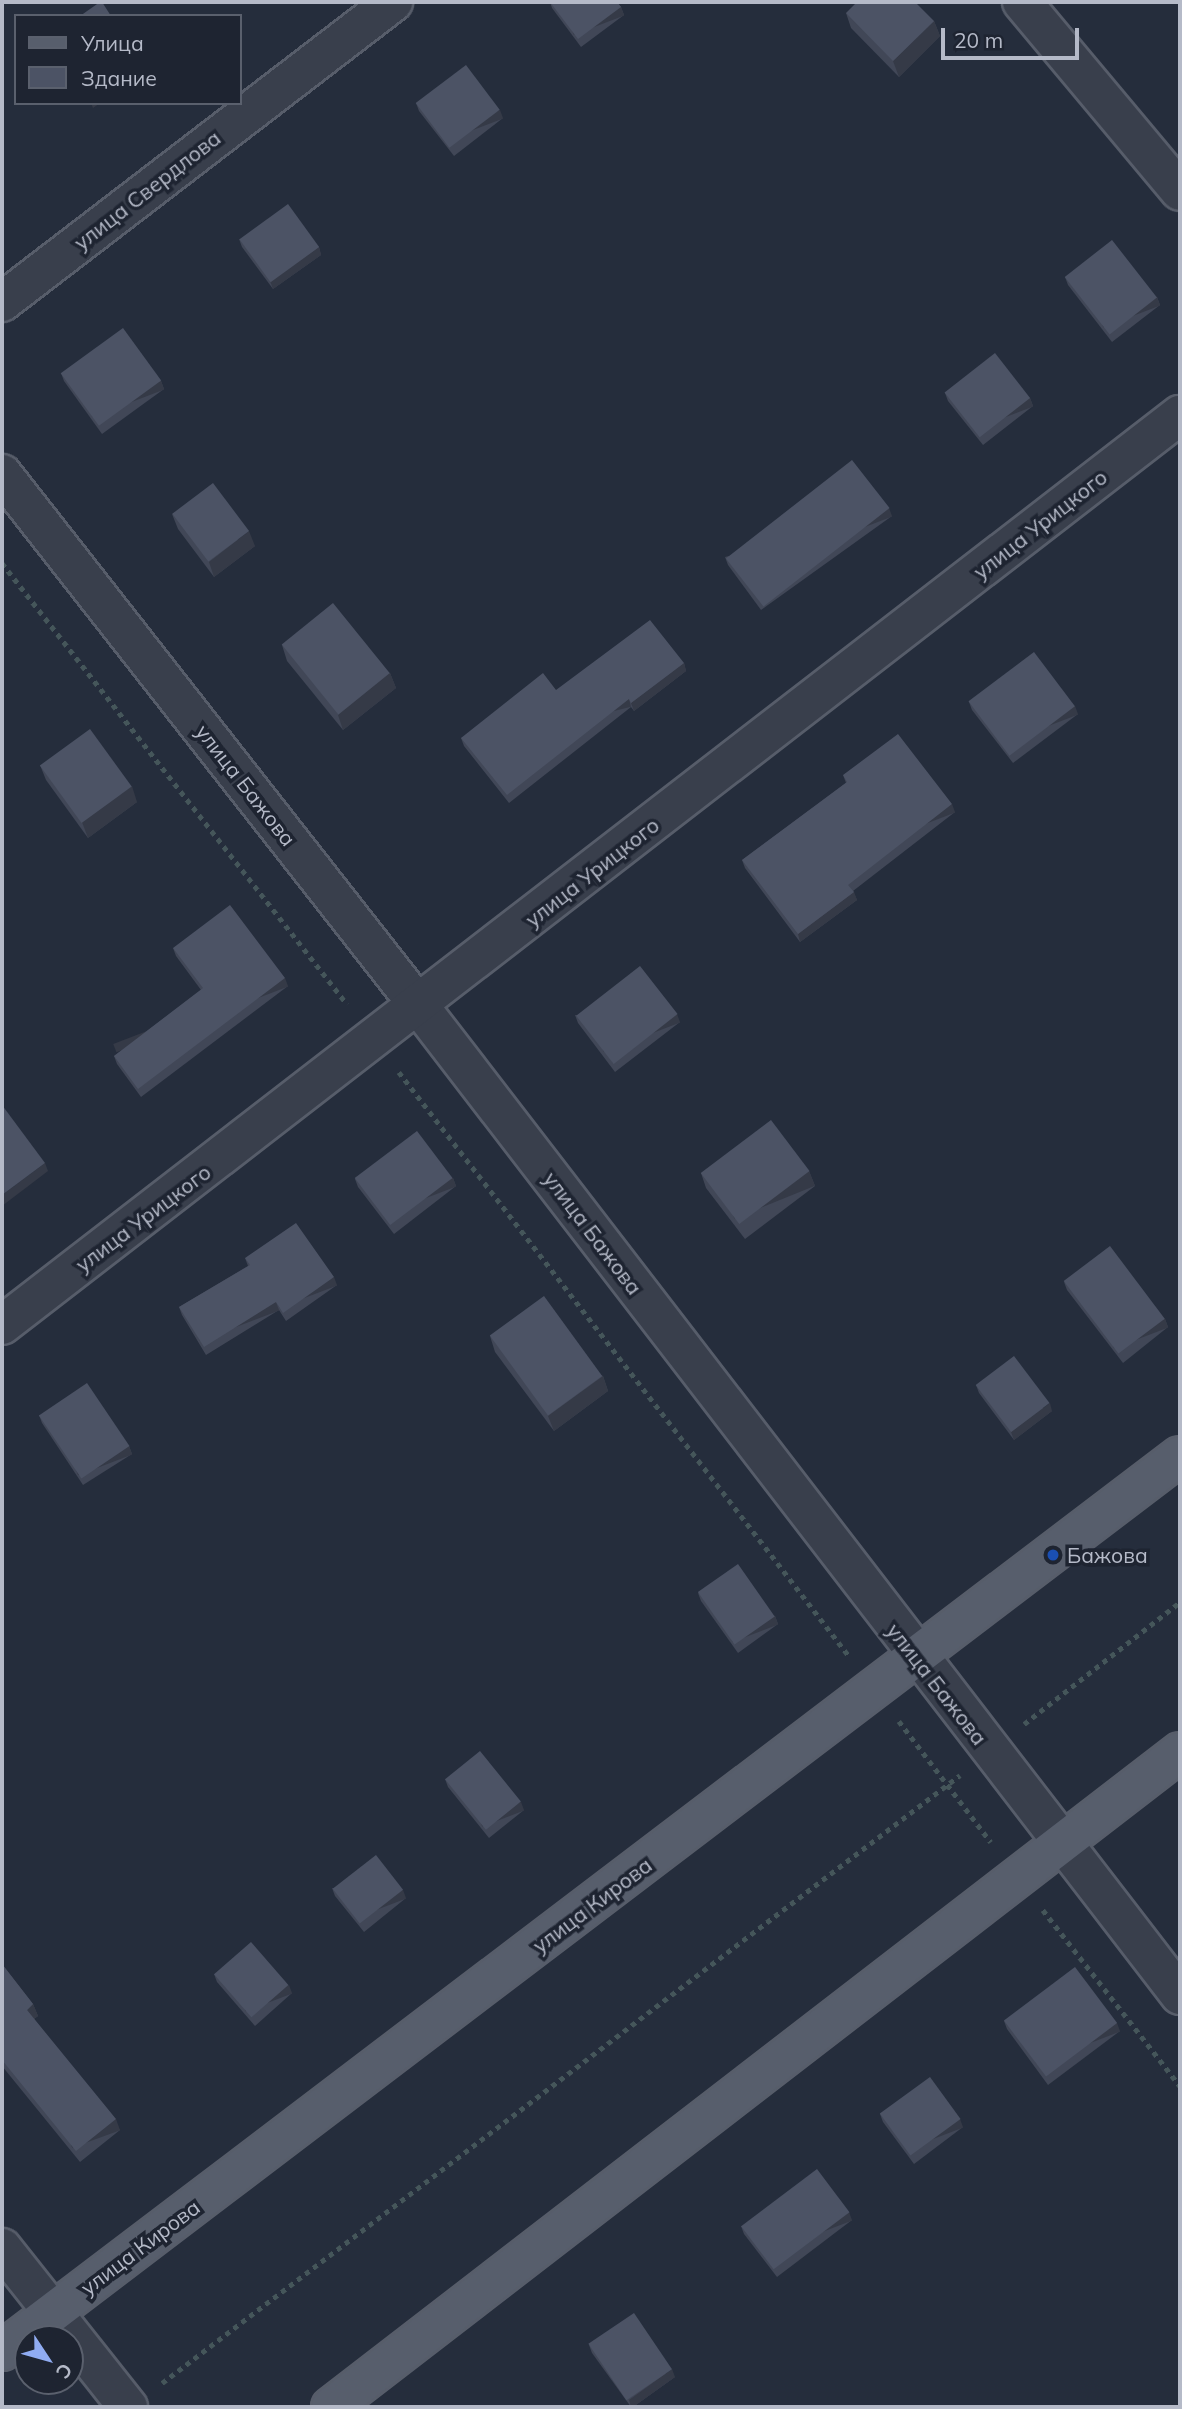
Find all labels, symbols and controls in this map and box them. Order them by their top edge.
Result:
legend [14,14,242,105]
scale bar [944,14,1082,58]
text: 20 m [954,27,1003,53]
text: Улица [81,30,144,56]
text: Здание [81,65,157,91]
street label: улица Свердлова [69,125,225,255]
street label: улица Урицкого [968,464,1112,584]
street label: улица Бажова [191,719,301,851]
street label: улица Урицкого [520,812,664,932]
street label: улица Урицкого [70,1159,216,1277]
street label: улица Бажова [539,1167,647,1299]
place label: Бажова [1067,1542,1148,1568]
marker: Бажова [1045,1547,1061,1563]
street label: улица Бажова [882,1618,992,1750]
street label: улица Кирова [528,1852,656,1958]
street label: улица Кирова [76,2194,204,2300]
north arrow [14,2325,84,2395]
text: С [51,2359,78,2383]

